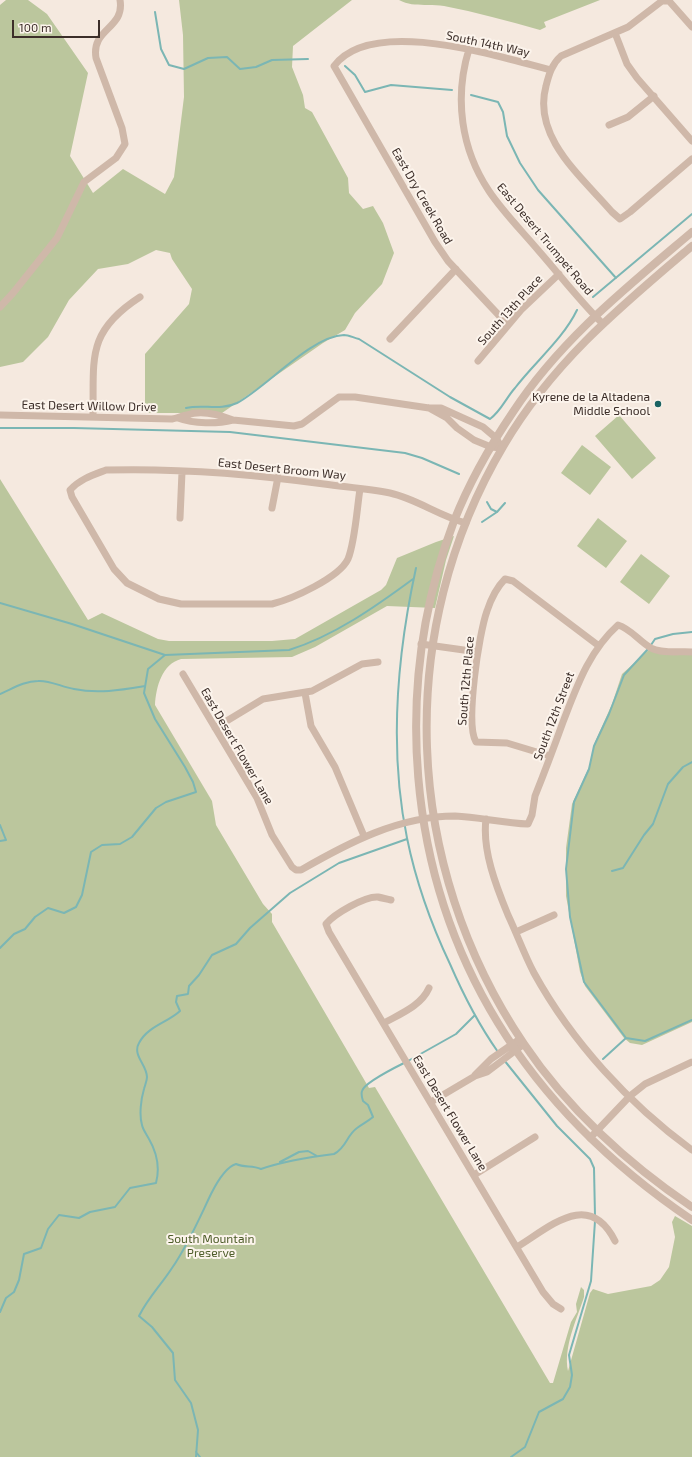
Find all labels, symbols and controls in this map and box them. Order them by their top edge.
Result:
scale bar [14,12,102,38]
text: 100 m [19,20,51,34]
street label: South 14th Way [445,28,531,60]
street label: East Dry Creek Road [388,145,456,247]
street label: East Desert Trumpet Road [494,180,596,298]
street label: South 13th Place [475,272,545,348]
place label: Kyrene de la Altadena Middle School [532,390,650,418]
street label: East Desert Willow Drive [21,398,157,414]
marker: Kyrene de la Altadena Middle School [653,399,663,409]
street label: East Desert Broom Way [217,455,347,483]
street label: South 12th Place [455,636,477,726]
street label: South 12th Street [530,670,578,762]
street label: East Desert Flower Lane [198,685,276,807]
street label: East Desert Flower Lane [410,1053,490,1173]
park label: South Mountain Preserve [168,1232,254,1260]

